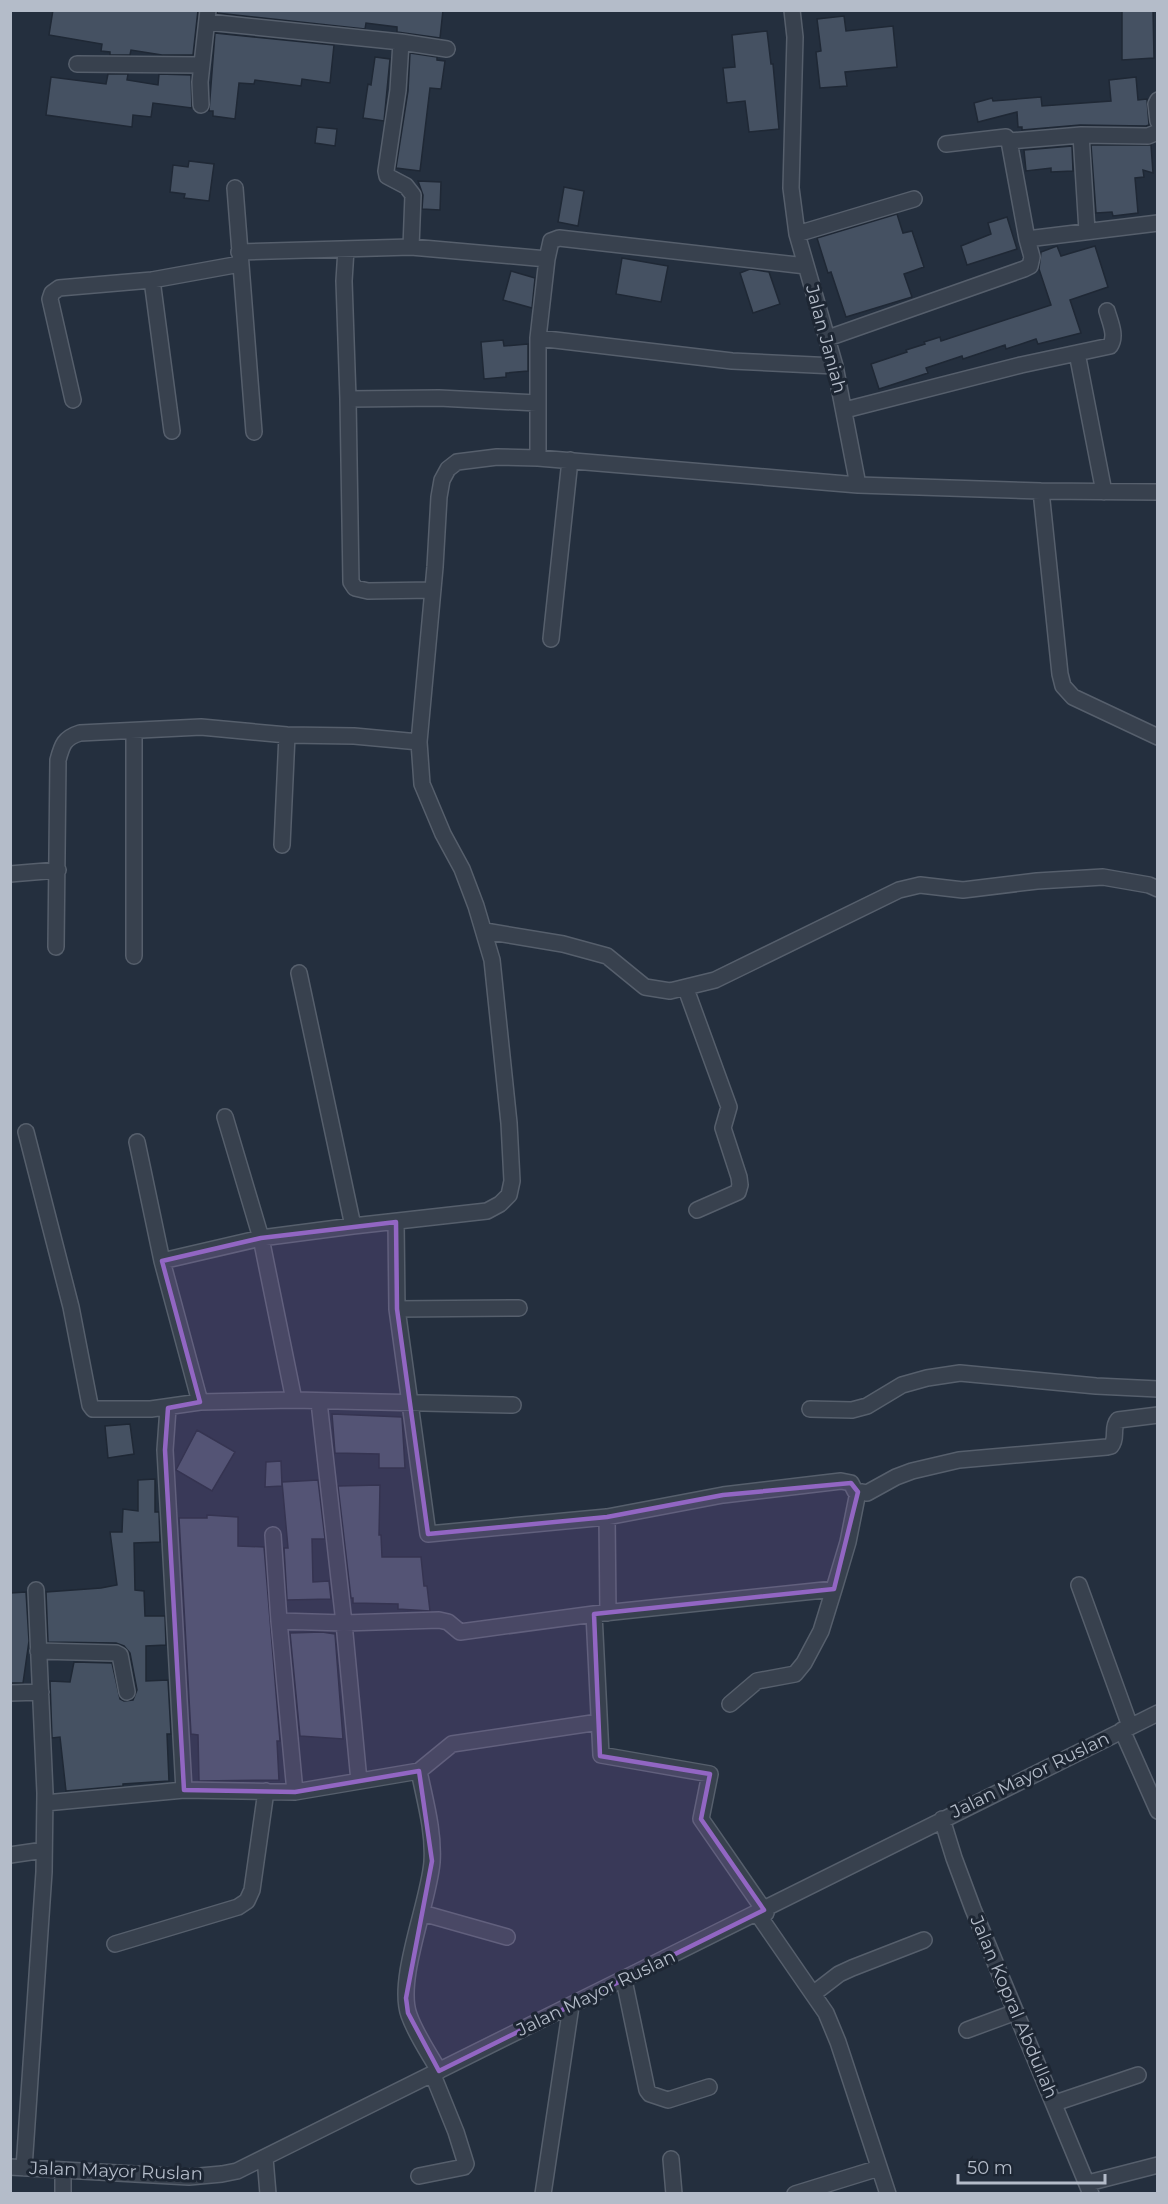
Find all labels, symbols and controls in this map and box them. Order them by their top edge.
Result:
street label: Jalan Janiah [801,281,851,396]
street label: Jalan Mayor Ruslan [946,1727,1113,1823]
street label: Jalan Kopral Abdullah [965,1911,1062,2102]
street label: Jalan Mayor Ruslan [512,1945,679,2041]
scale bar [958,2147,1105,2185]
street label: Jalan Mayor Ruslan [28,2157,203,2185]
text: 50 m [967,2157,1013,2179]

